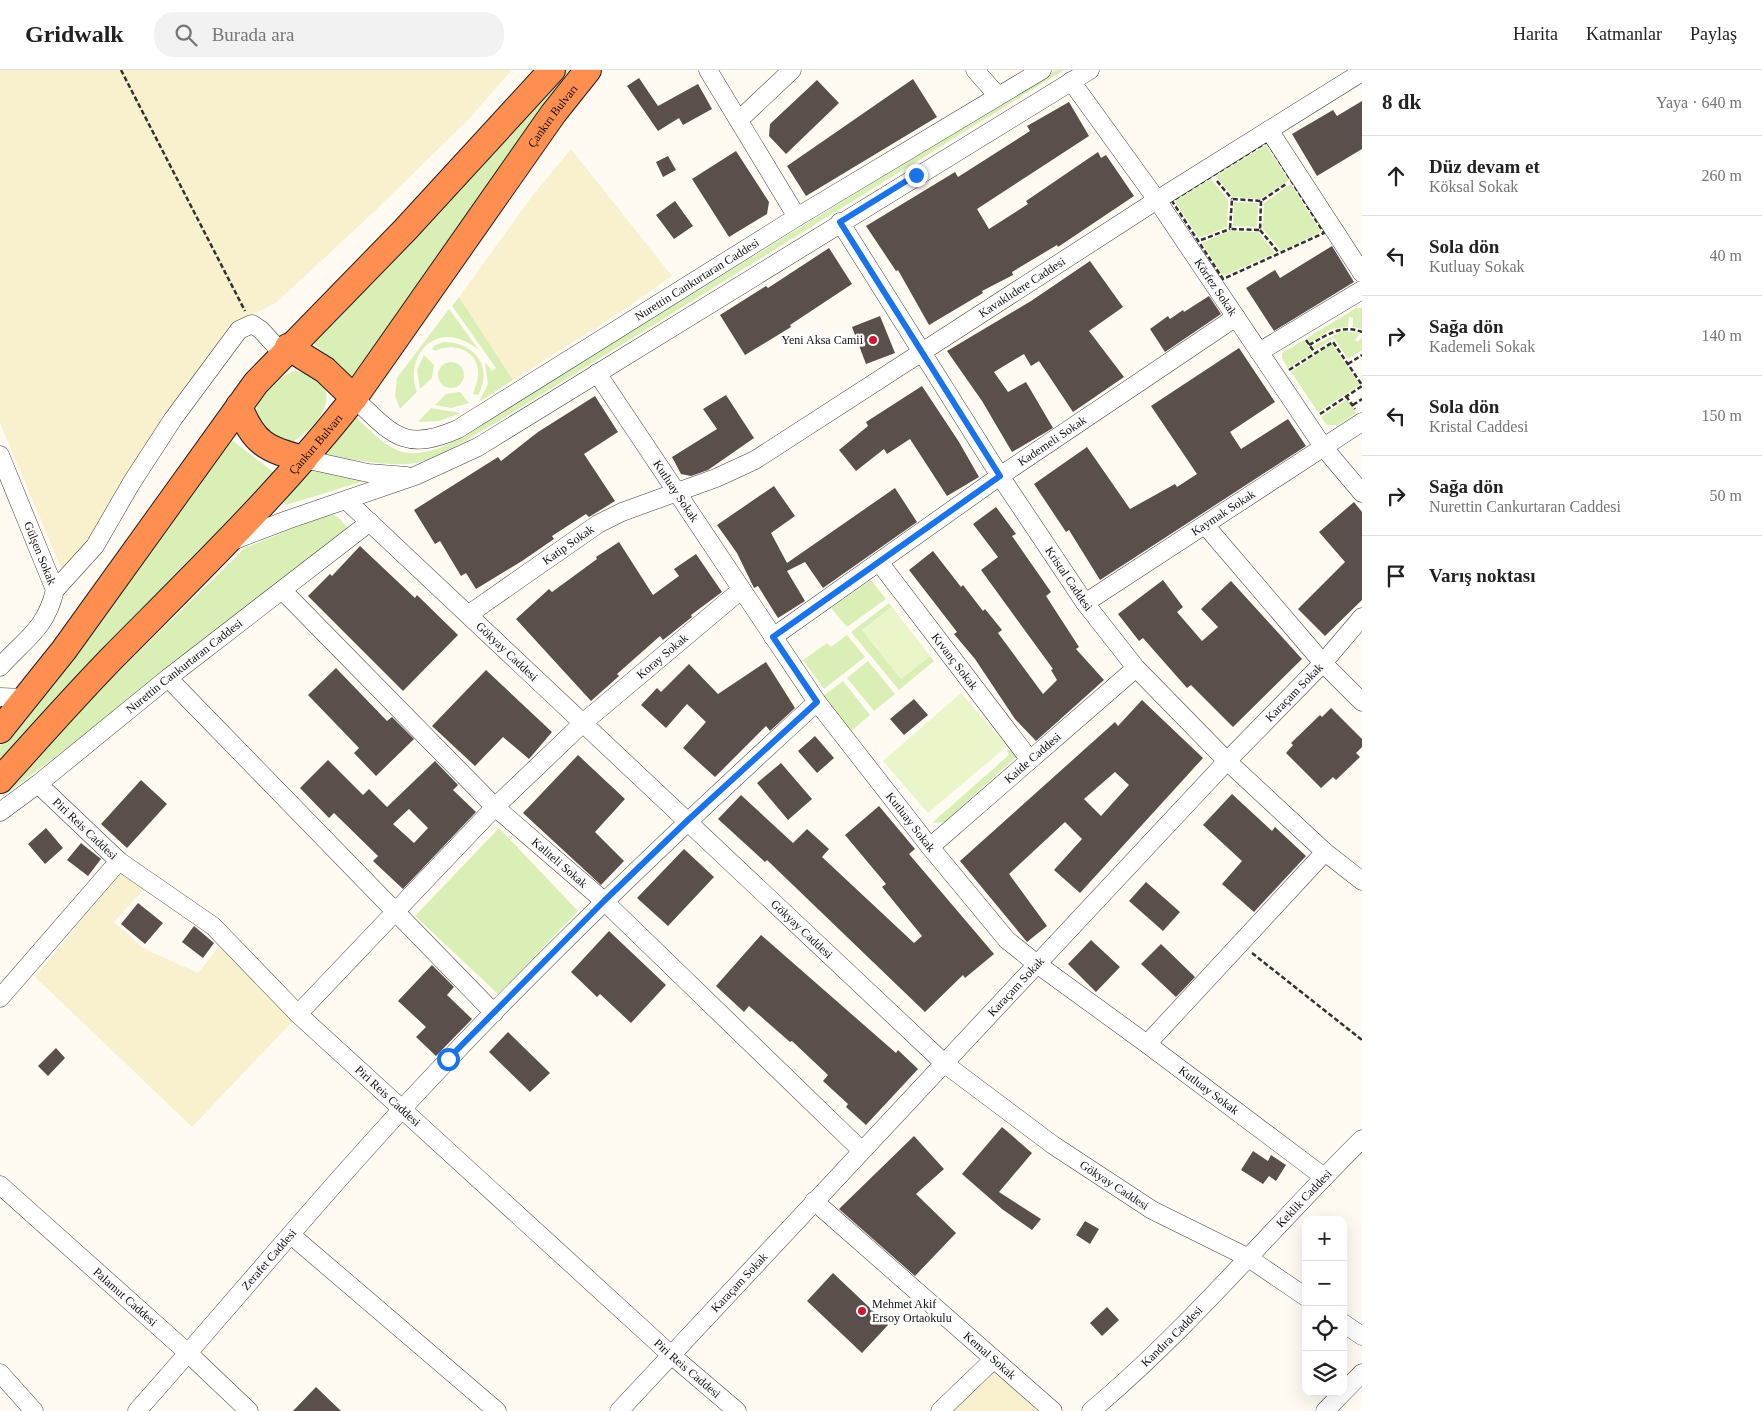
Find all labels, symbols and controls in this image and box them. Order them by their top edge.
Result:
search box [154,12,504,57]
text: Gridwalk [25,21,124,47]
icon: search [172,21,200,49]
text: Burada ara [212,24,295,45]
text: Harita [1513,24,1558,44]
text: Katmanlar [1586,24,1662,44]
text: Paylaş [1690,24,1737,44]
street label: Çankırı Bulvarı [525,81,581,150]
text: 8 dk [1382,90,1421,114]
text: Yaya · 640 m [1656,94,1742,111]
text: Düz devam et [1429,156,1540,177]
icon: ahead [1382,162,1410,190]
route end [905,164,928,187]
text: 260 m [1702,167,1742,184]
text: Köksal Sokak [1429,178,1518,195]
street label: Nurettin Cankurtaran Caddesi [632,235,762,324]
text: Sola dön [1429,236,1499,257]
icon: left [1382,242,1410,270]
text: 40 m [1710,247,1742,264]
street label: Kavaklıdere Caddesi [976,254,1068,320]
street label: Körfez Sokak [1191,256,1240,319]
text: Kutluay Sokak [1429,258,1525,275]
text: Sağa dön [1429,316,1503,337]
icon: right [1382,322,1410,350]
text: 140 m [1702,327,1742,344]
place label: Yeni Aksa Camii [782,333,864,347]
marker: Yeni Aksa Camii [867,334,879,346]
text: Kademeli Sokak [1429,338,1535,355]
text: Sola dön [1429,396,1499,417]
icon: left [1382,402,1410,430]
text: 150 m [1702,407,1742,424]
street label: Çankırı Bulvarı [286,411,346,477]
street label: Kademeli Sokak [1015,413,1089,469]
text: Kristal Caddesi [1429,418,1528,435]
street label: Kutluay Sokak [650,457,702,525]
text: Sağa dön [1429,476,1503,497]
icon: right [1382,482,1410,510]
street label: Kaymak Sokak [1188,487,1258,539]
text: 50 m [1710,487,1742,504]
text: Nurettin Cankurtaran Caddesi [1429,498,1621,515]
street label: Gülşen Sokak [21,519,59,587]
street label: Katip Sokak [540,522,597,568]
street label: Kristal Caddesi [1042,544,1096,614]
icon: arrive [1382,562,1410,590]
text: Varış noktası [1429,565,1535,586]
street label: Nurettin Cankurtaran Caddesi [123,616,246,716]
street label: Gökyay Caddesi [473,619,541,684]
street label: Kıvanç Sokak [929,630,981,693]
street label: Koray Sokak [634,631,691,682]
street label: Karaçam Sokak [1262,660,1326,725]
street label: Kaide Caddesi [1002,729,1064,786]
street label: Kutluay Sokak [883,789,938,855]
street label: Piri Reis Caddesi [50,795,121,863]
street label: Kaliteli Sokak [529,835,590,891]
street label: Gökyay Caddesi [768,897,836,962]
street label: Karaçam Sokak [985,954,1047,1019]
route start [437,1048,460,1071]
street label: Piri Reis Caddesi [352,1063,424,1130]
street label: Kutluay Sokak [1176,1063,1242,1118]
street label: Gökyay Caddesi [1077,1157,1152,1213]
street label: Keklik Caddesi [1273,1166,1335,1230]
map controls [1302,1216,1347,1396]
button: + [1302,1216,1347,1261]
street label: Zerafet Caddesi [239,1225,300,1293]
street label: Karaçam Sokak [708,1250,770,1315]
button: − [1302,1261,1347,1306]
street label: Palamut Caddesi [90,1265,161,1330]
place label: Mehmet Akif Ersoy Ortaokulu [872,1297,952,1325]
street label: Kandıra Caddesi [1138,1303,1206,1370]
marker: Mehmet Akif Ersoy Ortaokulu [856,1305,868,1317]
button: locate [1302,1306,1347,1351]
street label: Kemal Sokak [961,1329,1019,1382]
street label: Piri Reis Caddesi [651,1336,724,1401]
button: layers [1302,1351,1347,1396]

